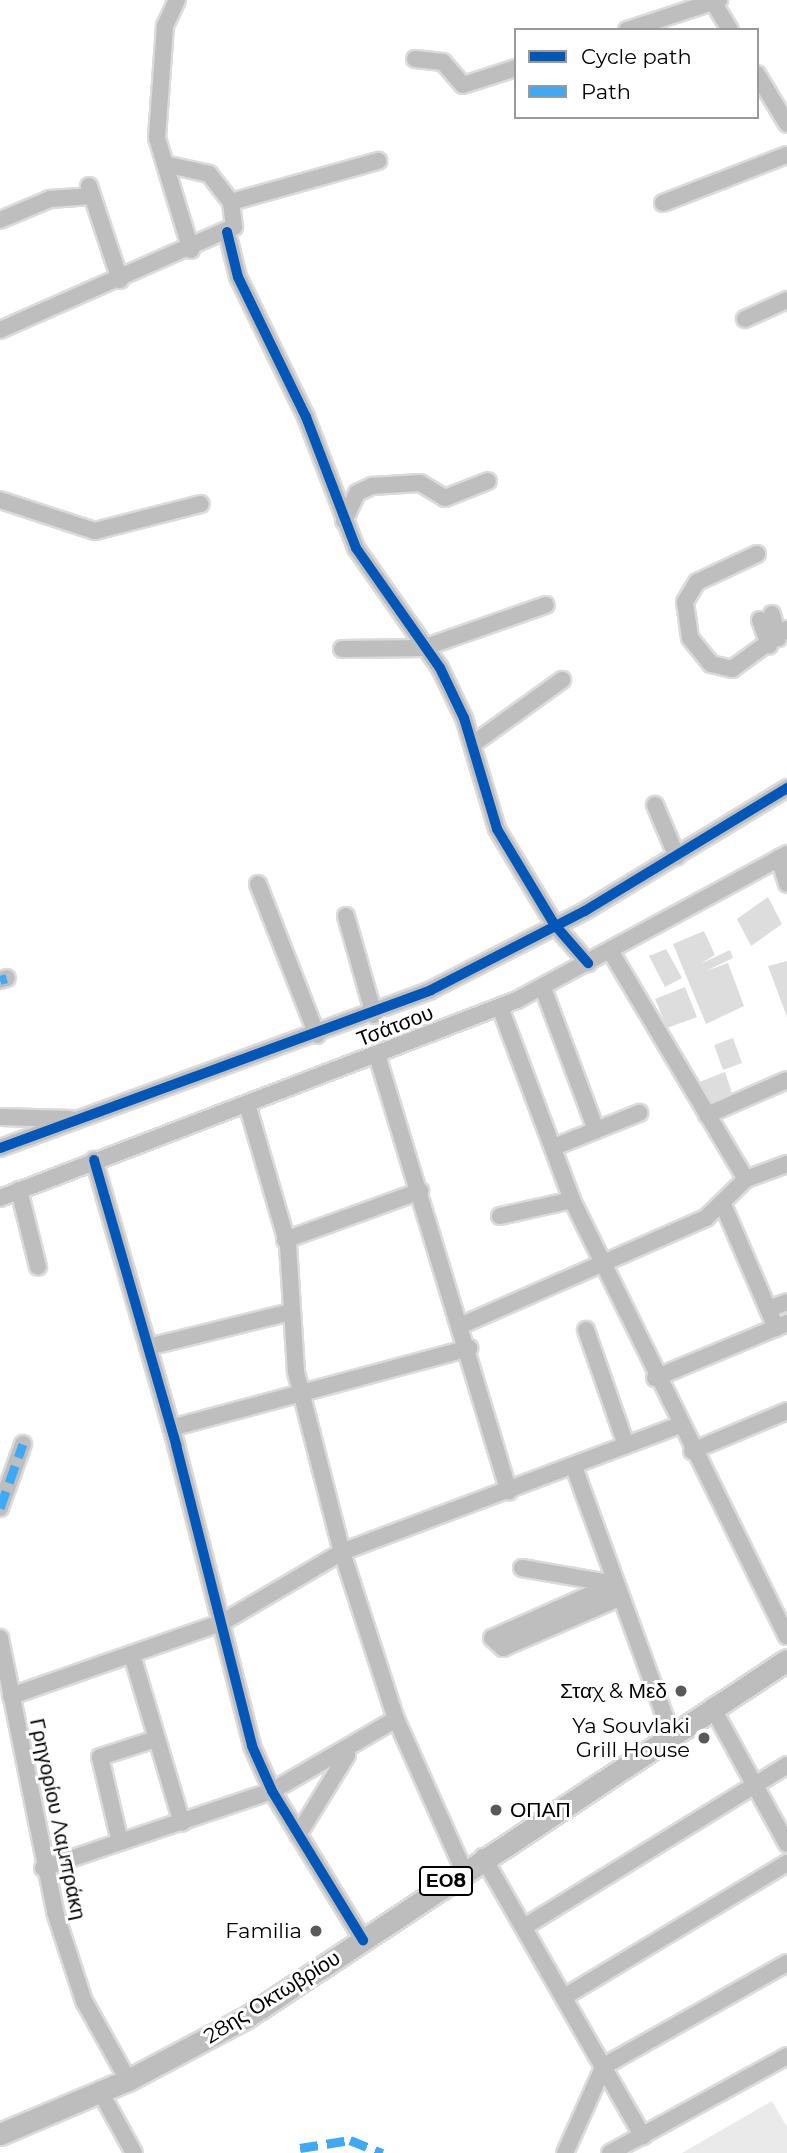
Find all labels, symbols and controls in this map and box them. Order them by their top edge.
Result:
legend [514,28,759,119]
text: Cycle path [581,44,692,69]
text: Path [581,79,631,104]
street label: Τσάτσου [353,1000,437,1052]
place label: Σταχ & Μεδ [560,1678,667,1704]
marker: Σταχ & Μεδ [673,1683,689,1699]
place label: Ya Souvlaki Grill House [572,1713,690,1763]
street label: Γρηγορίου Λαμπράκη [24,1716,92,1922]
marker: Ya Souvlaki Grill House [696,1730,712,1746]
place label: ΟΠΑΠ [510,1797,571,1823]
marker: ΟΠΑΠ [488,1802,504,1818]
road number: ΕΟ8 [418,1866,474,1896]
place label: Familia [225,1918,302,1944]
marker: Familia [308,1923,324,1939]
street label: 28ης Οκτωβρίου [199,1945,345,2049]

